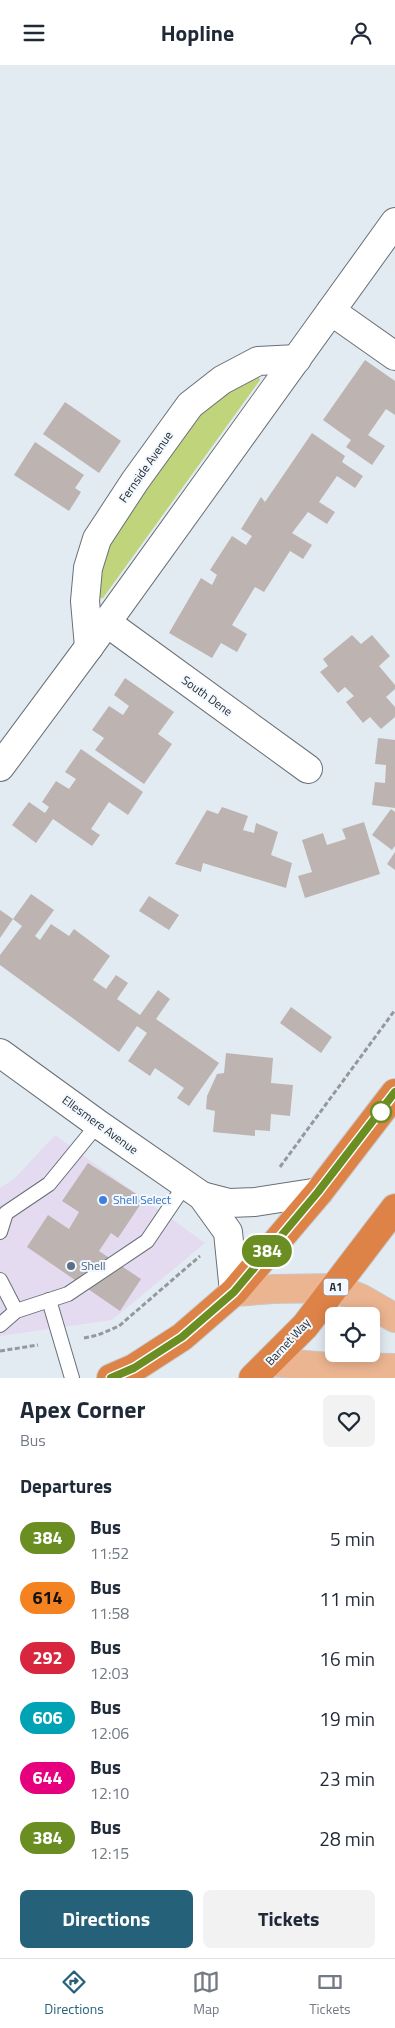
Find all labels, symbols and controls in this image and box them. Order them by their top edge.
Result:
text: Hopline [161,16,234,50]
icon: menu [20,19,48,47]
icon: person [347,19,375,47]
street label: Fernside Avenue [114,427,177,506]
street label: South Dene [178,671,237,721]
street label: Ellesmere Avenue [58,1090,142,1159]
unlabelled marker [370,1101,392,1123]
place label: Shell Select [113,1190,172,1209]
marker: Shell Select [97,1194,109,1206]
line badge: 384 [238,1235,296,1267]
text: 384 [252,1237,282,1264]
place label: Shell [81,1256,106,1275]
marker: Shell [65,1260,77,1272]
road number: A1 [324,1279,348,1295]
map controls [325,1307,380,1362]
button: locate [325,1307,380,1362]
street label: Barnet Way [261,1313,315,1370]
text: Apex Corner [20,1391,145,1427]
button: heart [323,1395,375,1447]
text: Bus [20,1428,46,1452]
text: Departures [20,1471,112,1500]
text: Bus [90,1512,121,1541]
text: 384 [32,1524,63,1551]
text: 5 min [330,1524,375,1553]
text: 11:52 [90,1541,129,1565]
text: Bus [90,1572,121,1601]
text: 614 [32,1584,63,1611]
text: 11 min [319,1584,375,1613]
text: 11:58 [90,1601,129,1625]
text: Bus [90,1632,121,1661]
text: 292 [32,1644,63,1671]
text: 16 min [319,1644,375,1673]
text: 12:03 [90,1661,129,1685]
text: Bus [90,1692,121,1721]
text: 606 [32,1704,63,1731]
text: 19 min [319,1704,375,1733]
text: 12:06 [90,1721,129,1745]
text: Bus [90,1752,121,1781]
text: 644 [32,1764,63,1791]
text: 23 min [319,1764,375,1793]
text: 12:10 [90,1781,129,1805]
text: Bus [90,1812,121,1841]
text: 384 [32,1824,63,1851]
text: 28 min [319,1824,375,1853]
text: 12:15 [90,1841,129,1865]
button: Directions [20,1890,193,1948]
button: Tickets [203,1890,375,1948]
tab: Directions [44,1968,104,2019]
tab: Map [192,1968,220,2019]
tab: Tickets [309,1968,351,2019]

